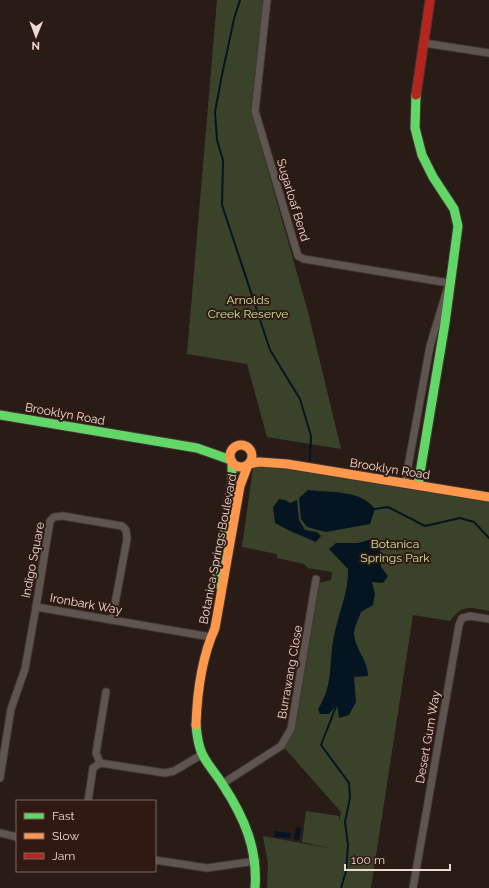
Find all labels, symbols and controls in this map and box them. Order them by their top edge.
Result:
north arrow [16,16,56,56]
text: N [32,39,40,52]
street label: Sugarloaf Bend [274,157,312,243]
park label: Arnolds Creek Reserve [208,293,288,321]
street label: Brooklyn Road [24,400,106,428]
street label: Brooklyn Road [349,456,431,482]
street label: Botanica Springs Boulevard [197,473,239,625]
street label: Indigo Square [19,521,47,599]
park label: Botanica Springs Park [360,537,430,565]
street label: Ironbark Way [49,591,124,617]
street label: Burrawang Close [275,624,305,720]
street label: Desert Gum Way [413,689,443,784]
legend [16,800,156,872]
text: Fast [52,809,75,823]
text: Slow [52,829,79,843]
scale bar [345,846,450,872]
text: Jam [52,849,75,863]
text: 100 m [351,853,385,867]

